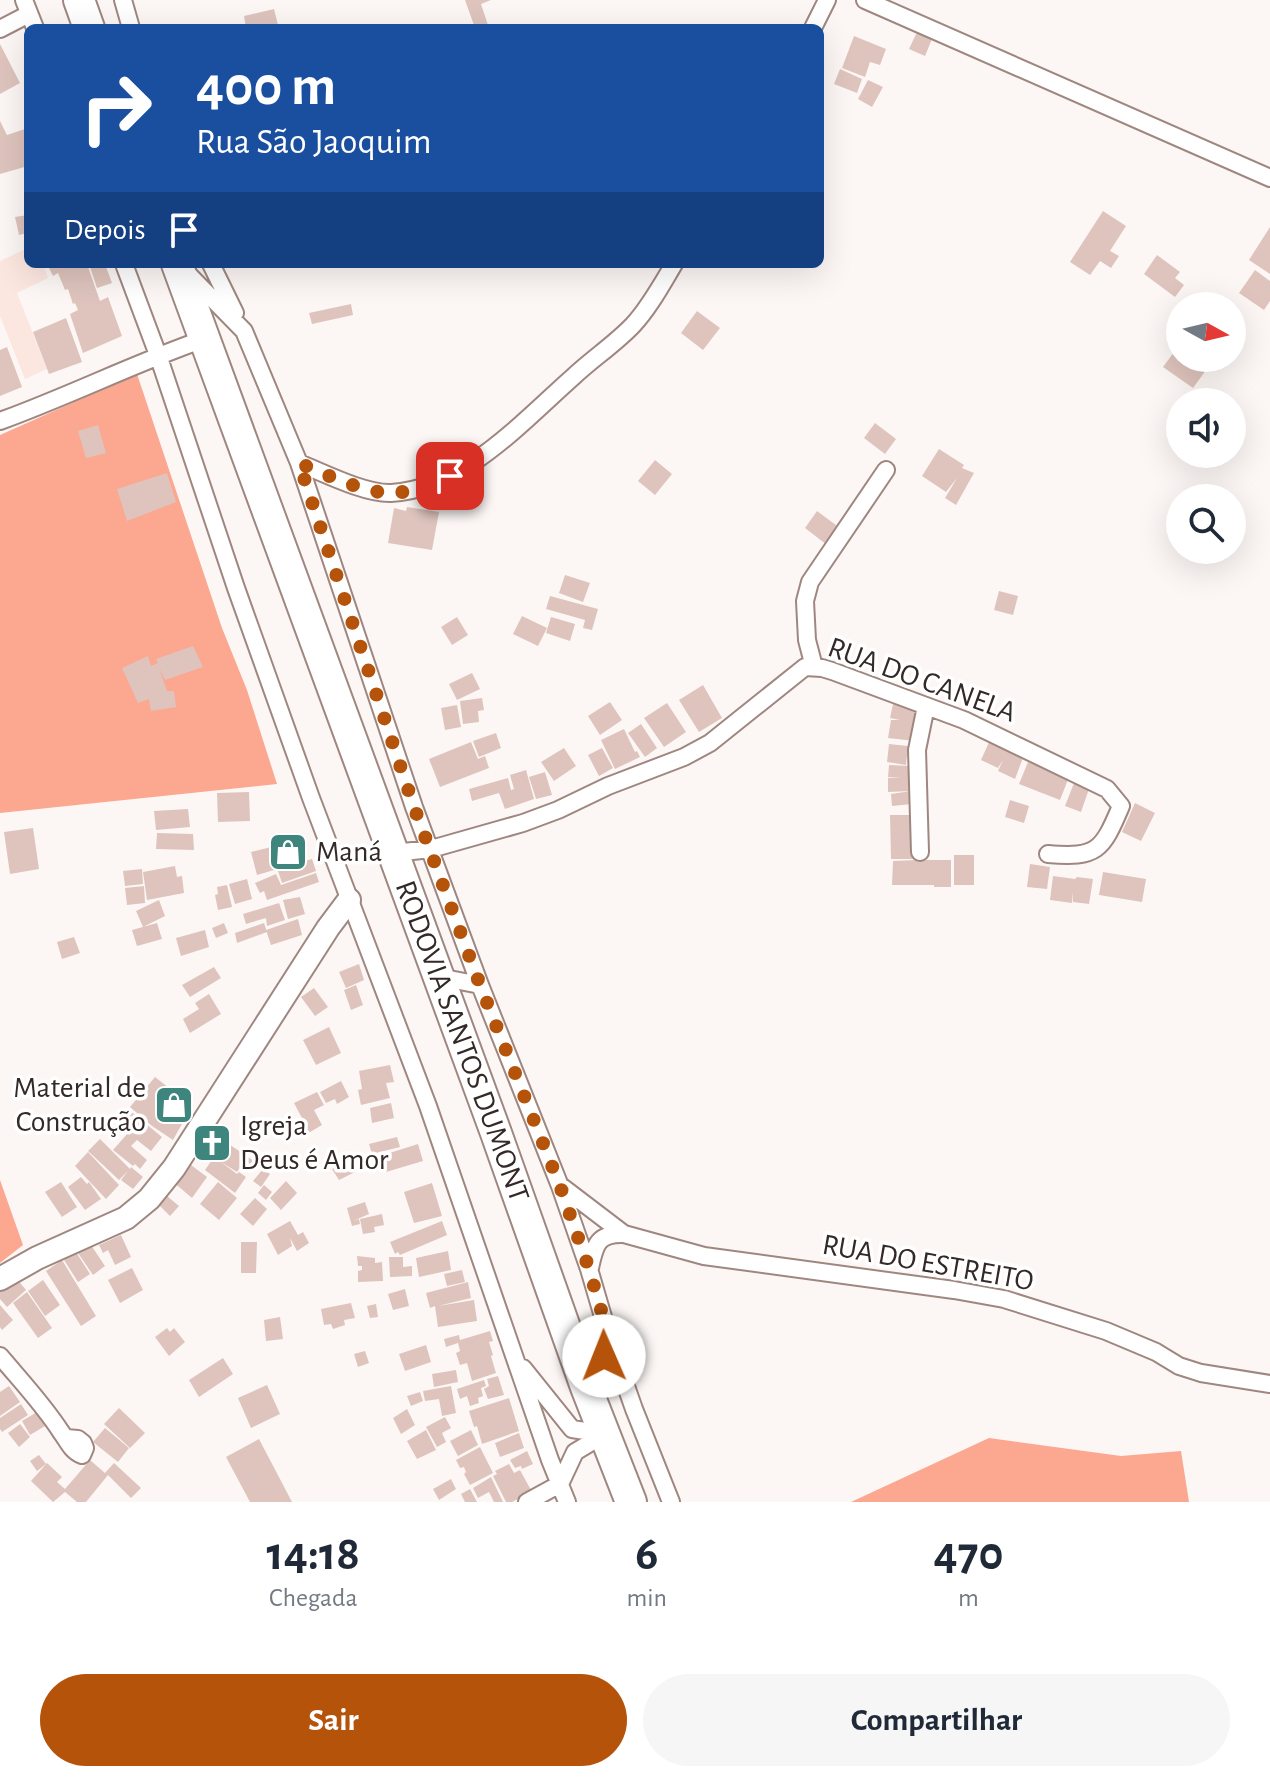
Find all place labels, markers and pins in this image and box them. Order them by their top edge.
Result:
pin [416,442,484,510]
shop icon: Maná [267,831,309,873]
place label: Maná [316,837,382,867]
place label: Material de Construção [13,1073,146,1137]
shop icon: Material de Construção [153,1084,195,1126]
place label: Igreja Deus é Amor [240,1111,389,1175]
church icon: Igreja Deus é Amor [191,1122,233,1164]

